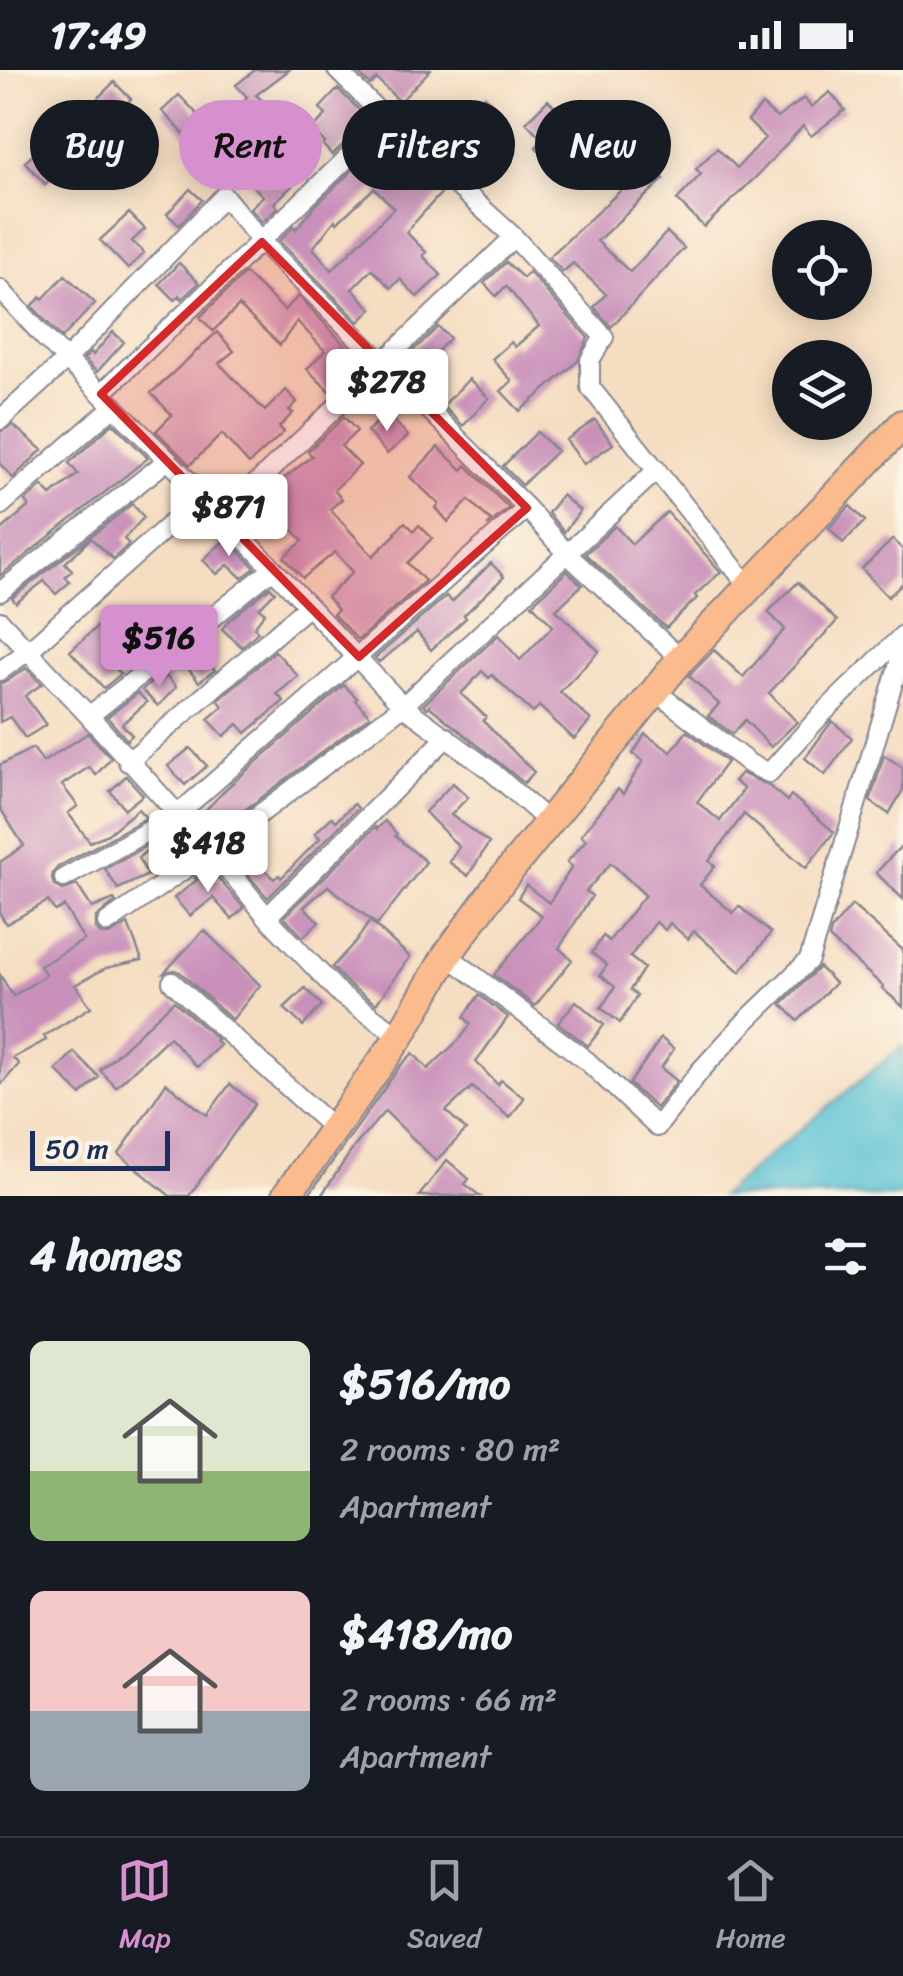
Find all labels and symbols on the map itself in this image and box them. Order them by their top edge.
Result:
pin: $278 [328,349,446,434]
pin: $871 [170,474,288,559]
pin: $516 [100,605,218,690]
pin: $418 [149,810,267,895]
scale bar [30,1126,170,1170]

